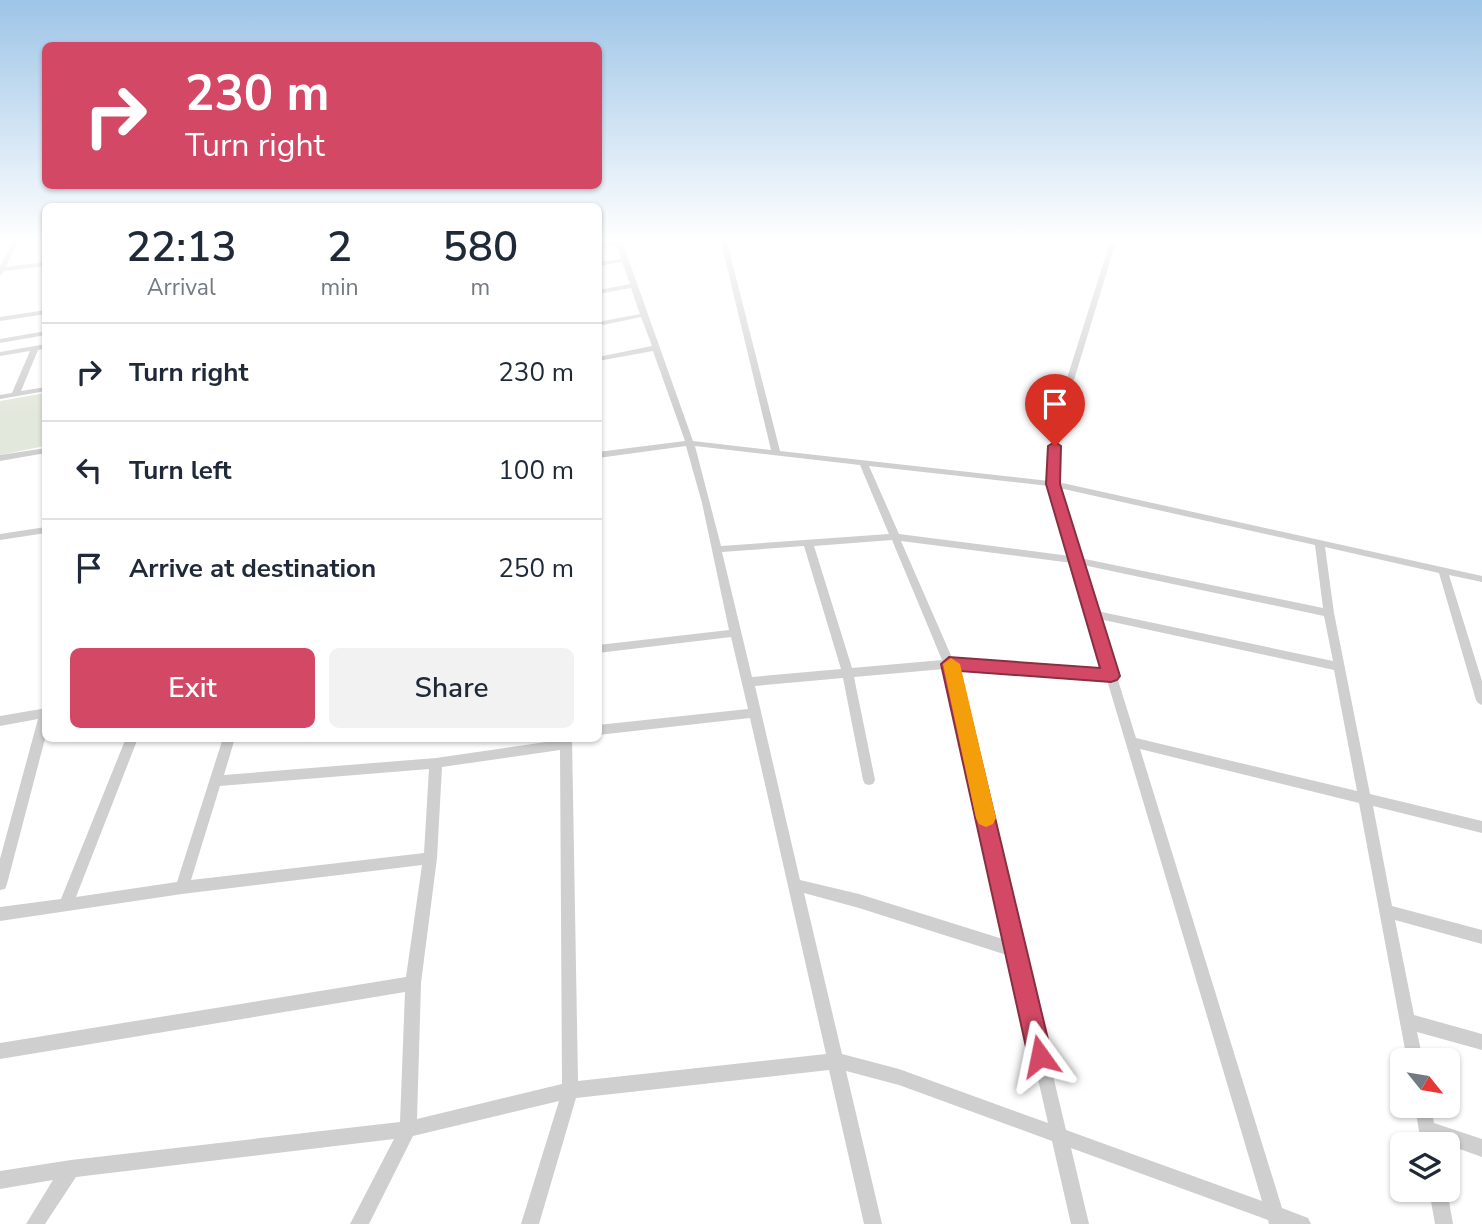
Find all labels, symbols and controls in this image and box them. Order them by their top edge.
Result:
text: 230 m [185,60,329,127]
icon: right [70,70,161,161]
text: Turn right [185,124,325,167]
text: 22:13 [126,219,237,276]
text: 2 [327,219,352,276]
text: 580 [442,219,518,276]
text: Arrival [147,272,216,303]
text: min [321,272,359,303]
text: m [470,272,490,303]
icon: right [70,353,108,391]
text: Turn right [129,355,248,390]
text: 230 m [498,355,574,390]
pin [1025,374,1085,446]
icon: arrive [1036,385,1074,423]
icon: left [70,451,108,489]
text: Turn left [129,453,232,488]
text: 100 m [498,453,574,488]
icon: arrive [70,549,108,587]
text: Arrive at destination [129,551,376,586]
text: 250 m [498,551,574,586]
button: Exit [70,648,315,728]
button: Share [329,648,574,728]
position arrow [1003,1019,1077,1093]
north arrow [1390,1048,1460,1118]
map controls [1390,1048,1460,1202]
button: layers [1390,1132,1460,1202]

